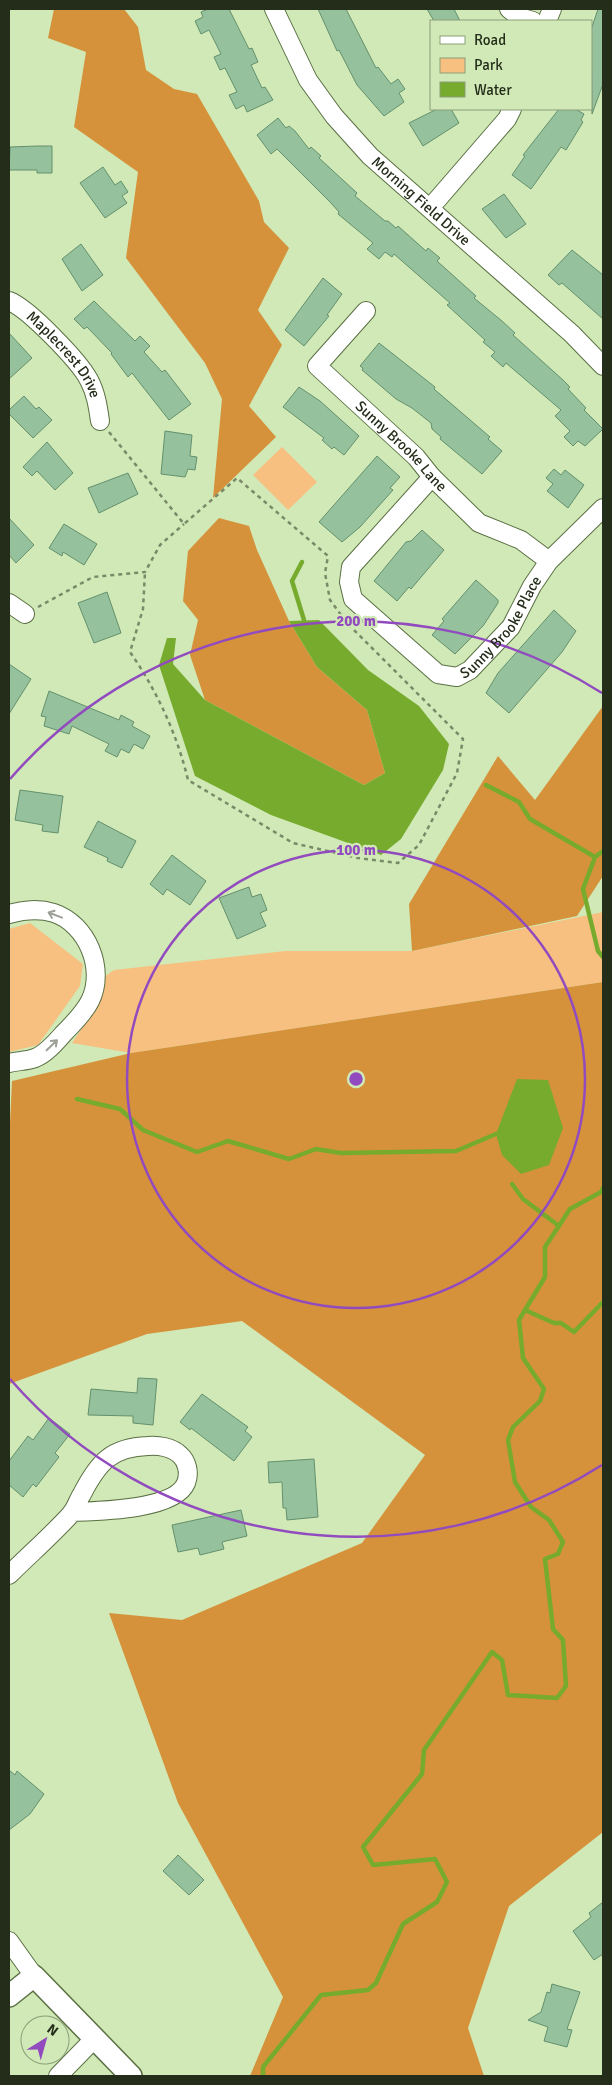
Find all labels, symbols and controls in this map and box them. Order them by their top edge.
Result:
legend [430,20,592,110]
text: Road [474,31,506,49]
text: Park [474,56,503,74]
text: Water [474,81,512,99]
street label: Morning Field Drive [368,153,474,249]
street label: Maplecrest Drive [23,307,104,400]
street label: Sunny Brooke Lane [352,397,451,495]
street label: Sunny Brooke Place [457,572,545,683]
text: 200 m [336,612,376,630]
text: 100 m [336,841,376,859]
one-way arrow [48,909,63,919]
one-way arrow [46,1039,59,1051]
centre of rings [347,1070,365,1088]
north arrow [20,2015,70,2065]
text: N [44,2020,62,2040]

